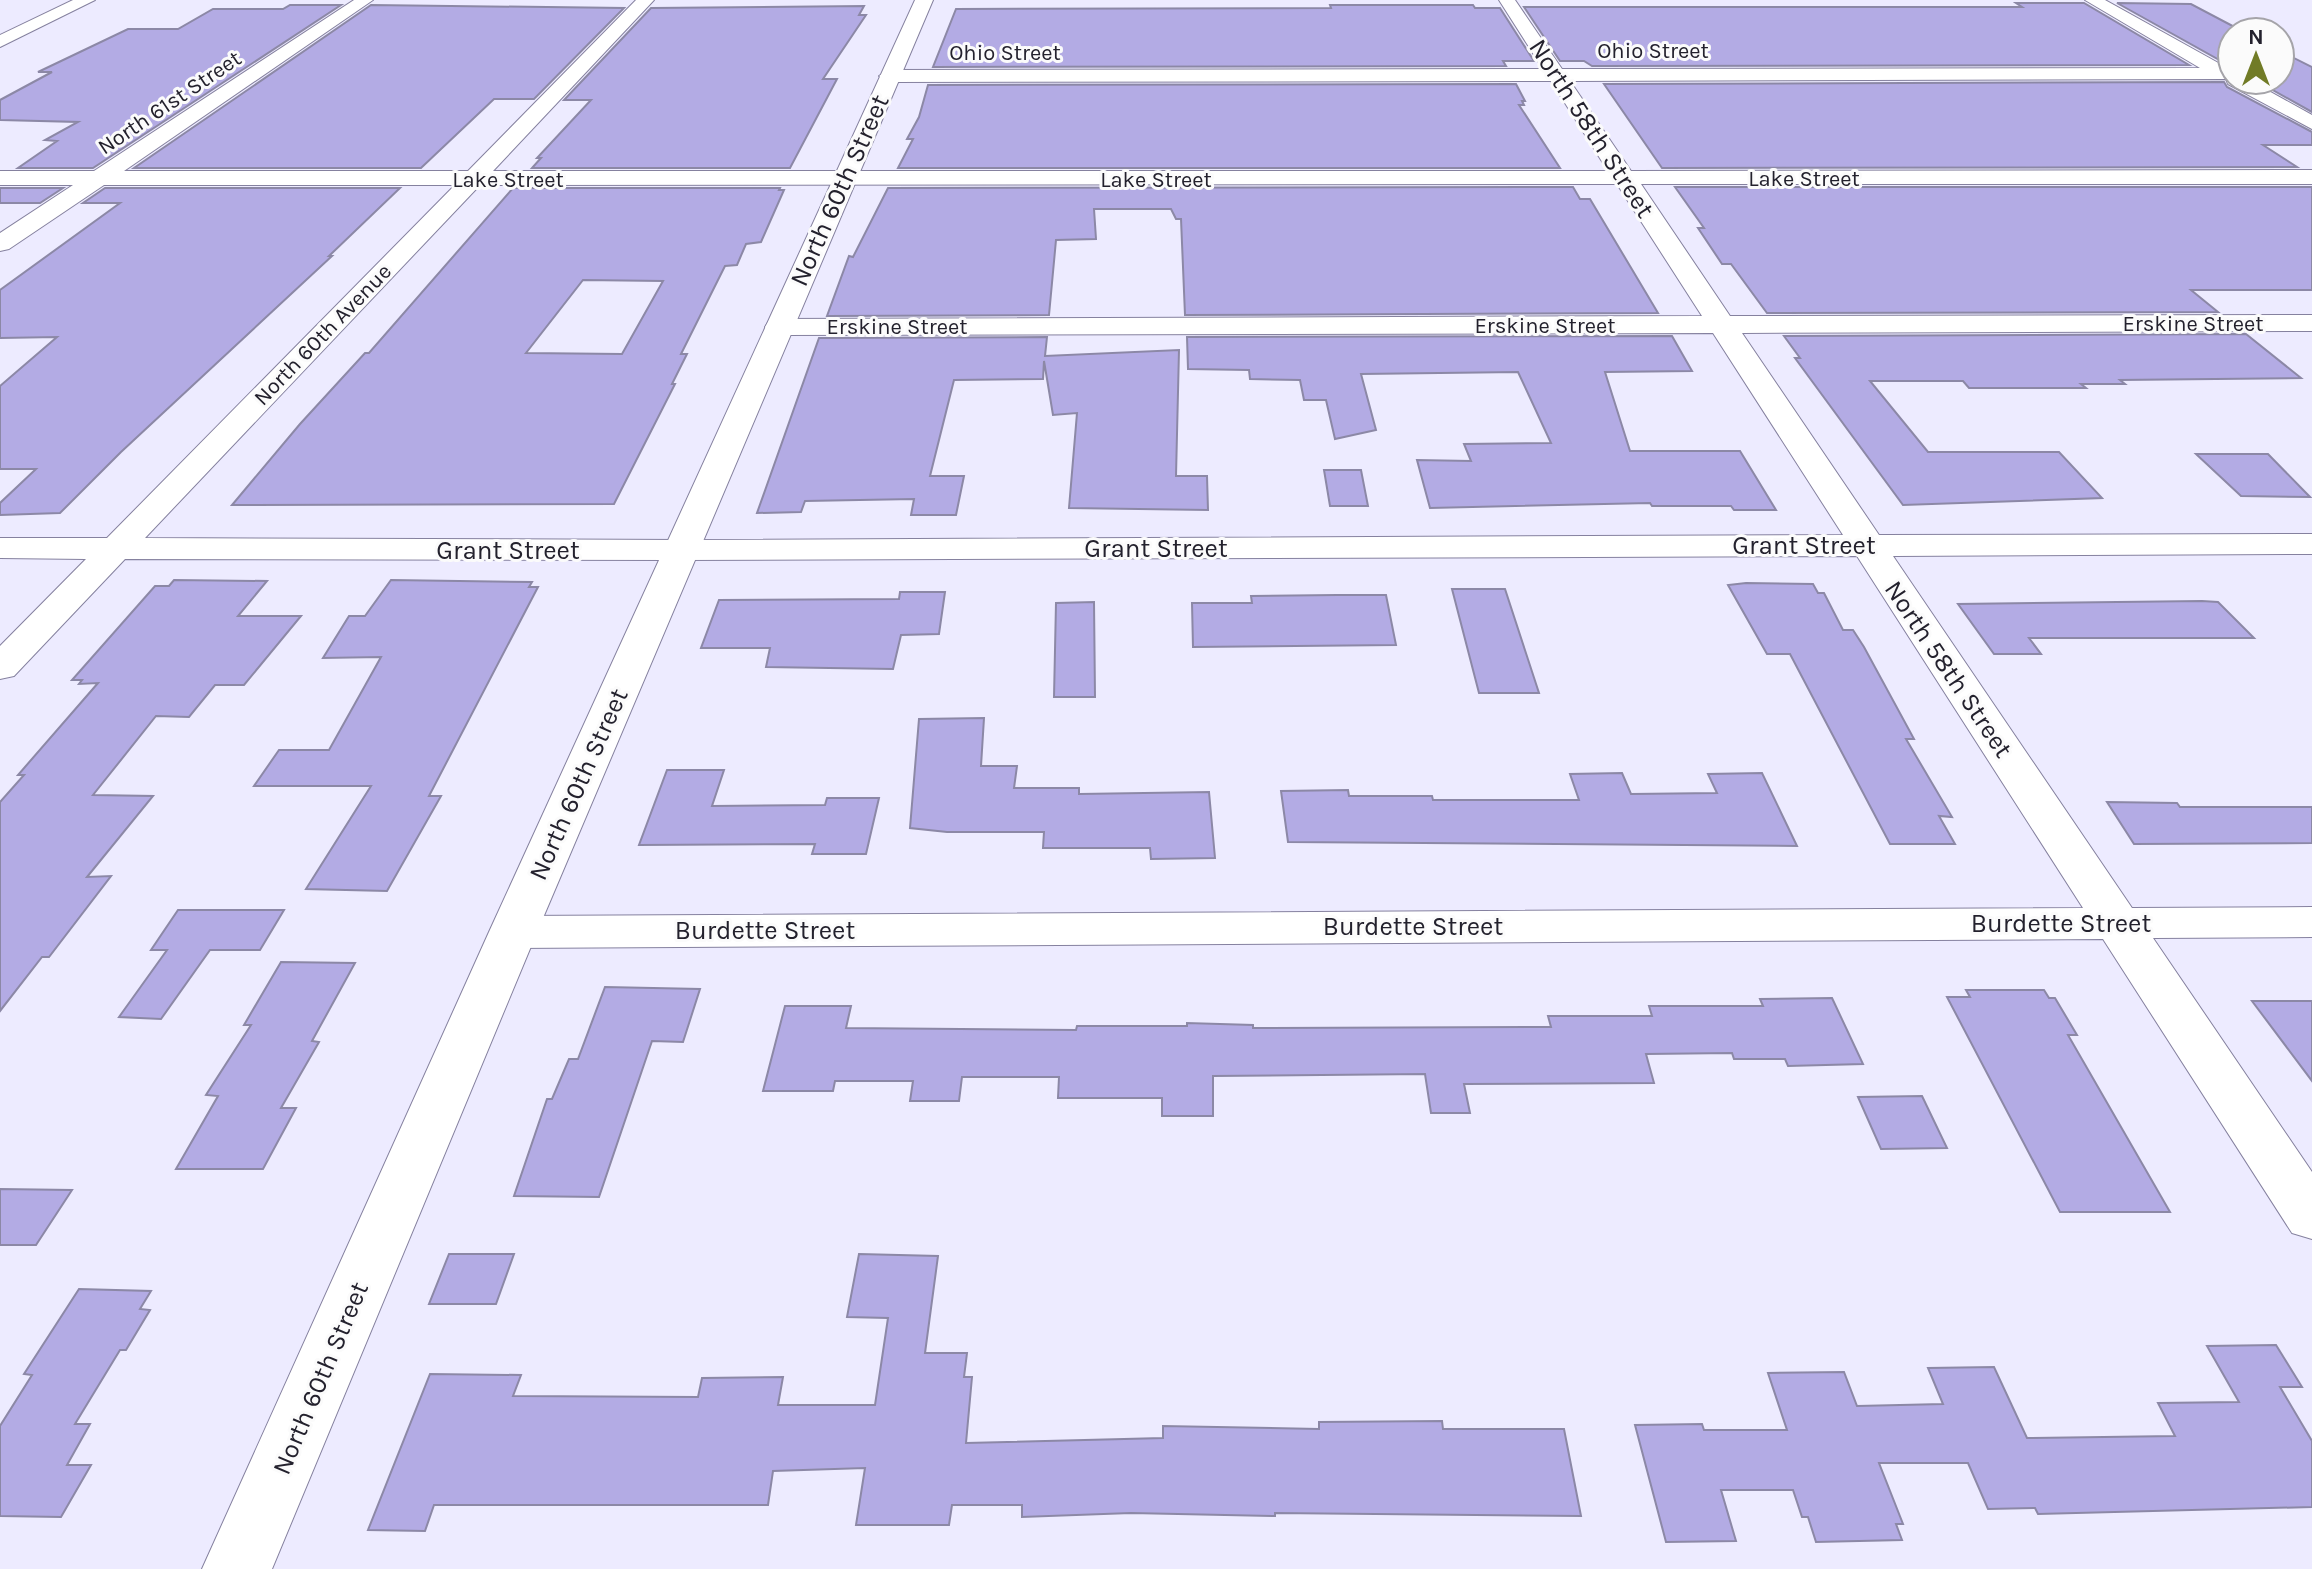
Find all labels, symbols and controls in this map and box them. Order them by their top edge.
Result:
north arrow [2216,16,2296,96]
text: N [2248,24,2264,50]
street label: North 58th Street [1522,33,1661,224]
street label: Ohio Street [1597,38,1709,64]
street label: Ohio Street [949,40,1061,66]
street label: North 61st Street [93,45,246,160]
street label: North 60th Street [783,89,896,291]
street label: Lake Street [1748,166,1860,192]
street label: Lake Street [452,167,564,193]
street label: Lake Street [1100,167,1212,193]
street label: North 60th Avenue [249,259,397,411]
street label: Erskine Street [2122,311,2264,337]
street label: Erskine Street [1474,313,1616,339]
street label: Erskine Street [826,314,968,340]
street label: Grant Street [1732,530,1876,561]
street label: Grant Street [1084,533,1228,564]
street label: Grant Street [436,535,580,566]
street label: North 58th Street [1878,575,2019,764]
street label: North 60th Street [522,683,635,885]
street label: Burdette Street [1971,908,2151,939]
street label: Burdette Street [1323,911,1503,942]
street label: Burdette Street [675,915,855,946]
street label: North 60th Street [266,1277,375,1479]

